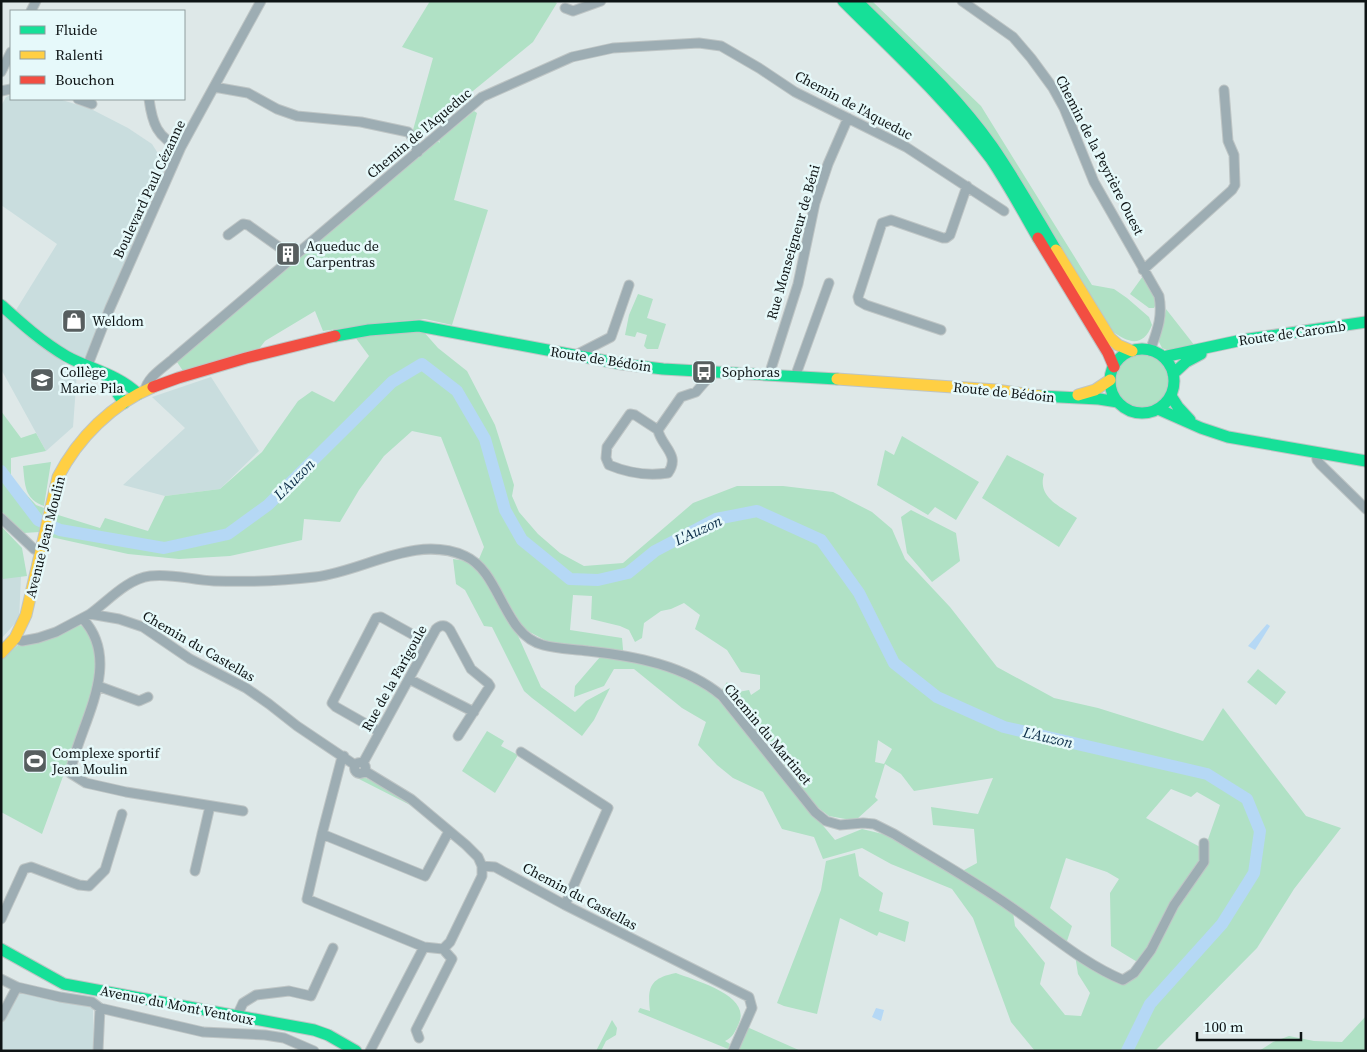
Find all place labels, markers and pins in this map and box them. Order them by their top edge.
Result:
place label: Aqueduc de Carpentras [306,236,379,272]
building icon: Aqueduc de Carpentras [275,241,301,267]
shop icon: Weldom [61,308,87,334]
place label: Weldom [92,311,144,331]
bus stop icon: Sophoras [691,359,717,385]
place label: Collège Marie Pila [60,362,124,398]
place label: Sophoras [722,362,780,382]
school or university icon: Collège Marie Pila [29,367,55,393]
place label: Complexe sportif Jean Moulin [51,743,160,779]
sports icon: Complexe sportif Jean Moulin [22,748,48,774]

